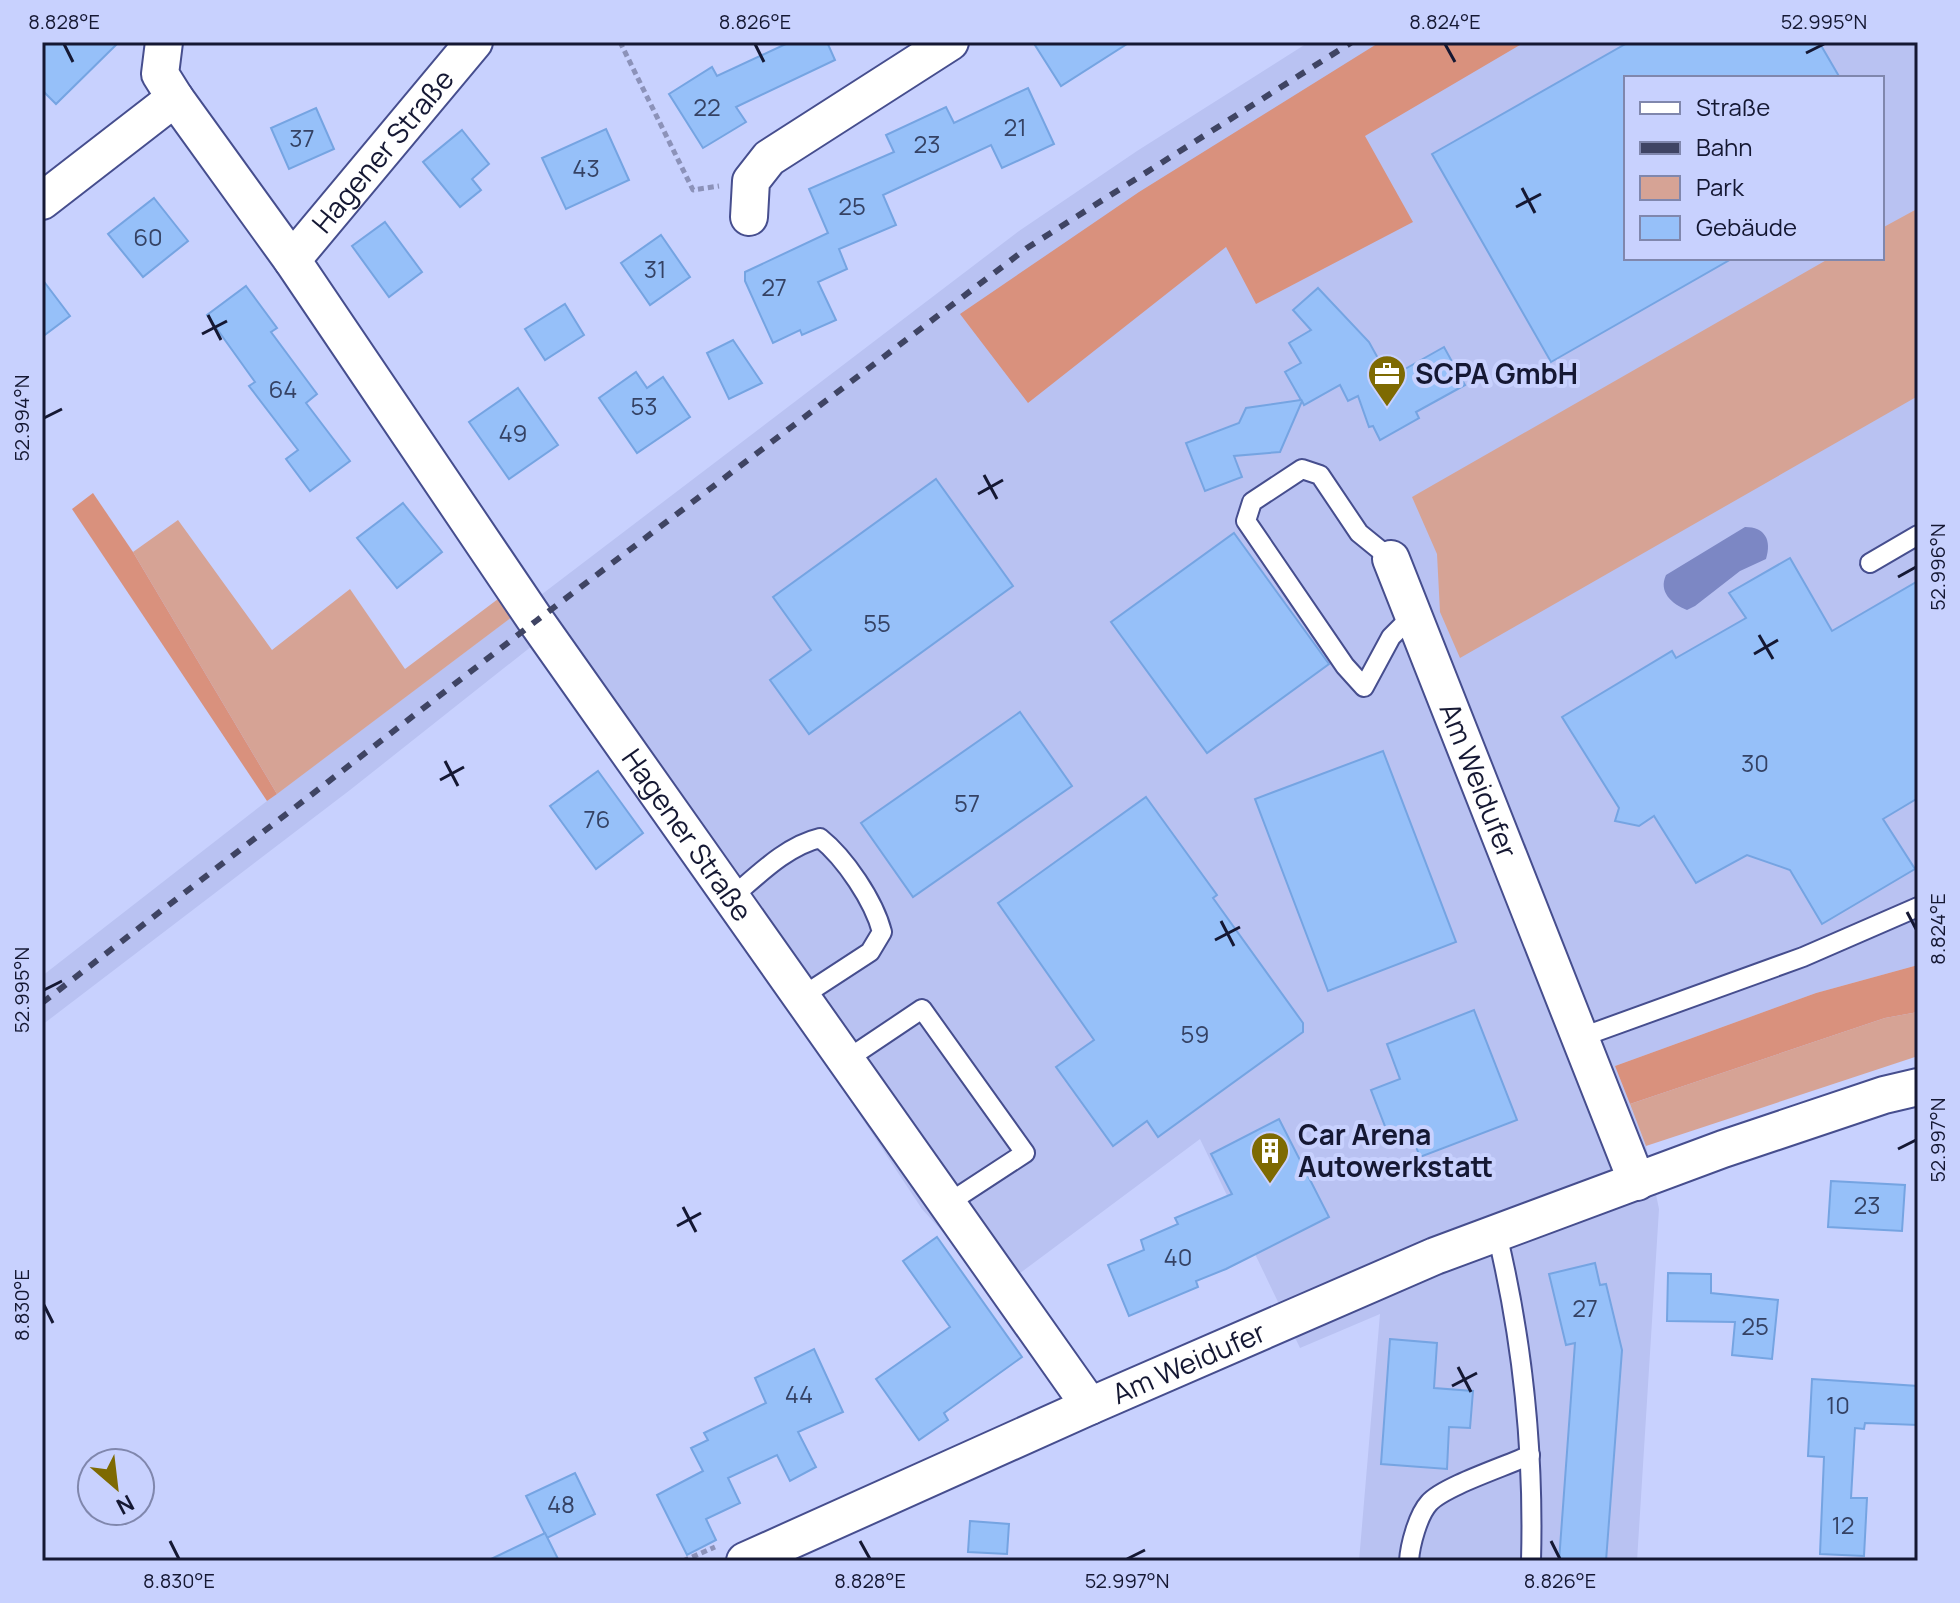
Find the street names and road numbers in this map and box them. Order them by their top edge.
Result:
street label: Hagener Straße [303,60,462,240]
street label: Am Weidufer [1432,697,1527,863]
street label: Hagener Straße [614,741,762,928]
street label: Am Weidufer [1106,1312,1271,1412]

